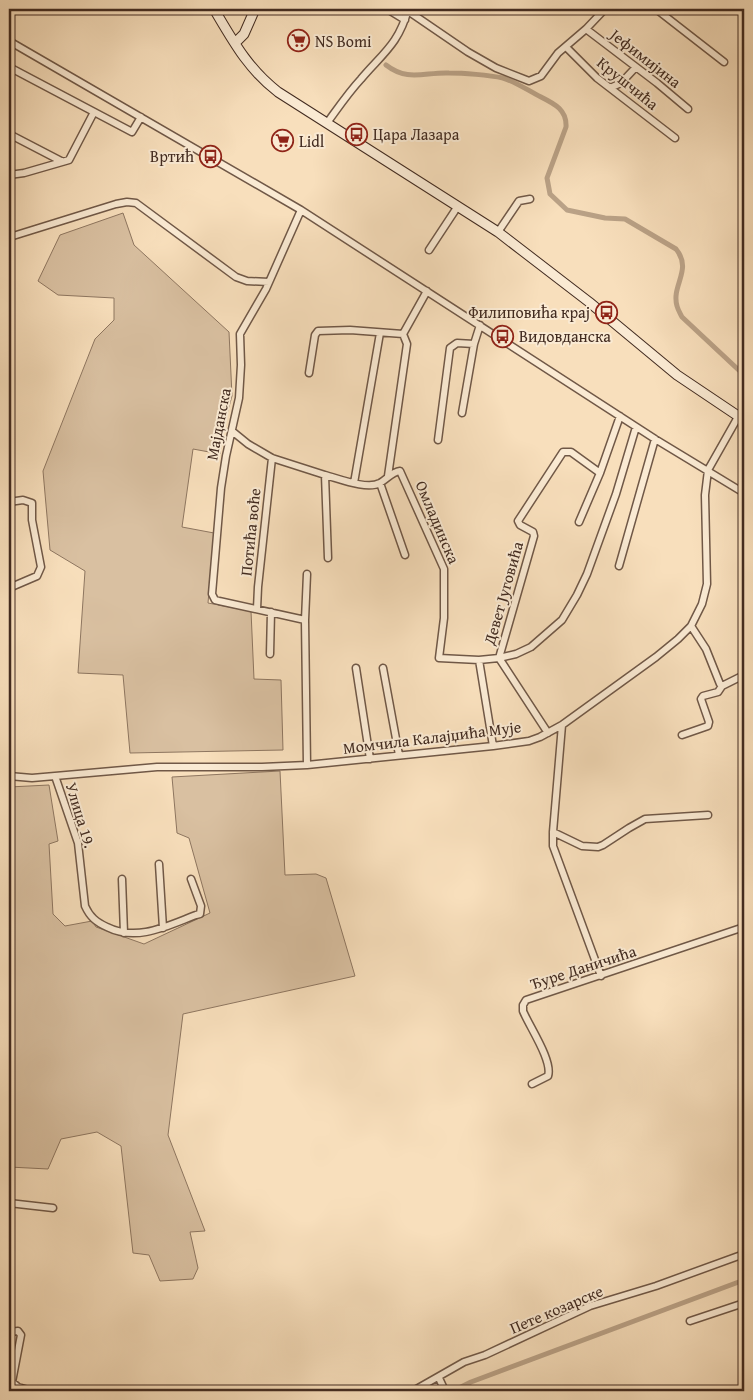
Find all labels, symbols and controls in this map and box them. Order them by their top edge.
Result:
street label: Јефимијина [604,21,687,94]
supermarket icon: NS Bomi [287,29,311,53]
place label: NS Bomi [315,29,372,53]
street label: Крушчића [592,51,664,116]
bus stop icon: Цара Лазара [345,122,369,146]
place label: Цара Лазара [373,122,460,146]
supermarket icon: Lidl [271,129,295,153]
place label: Lidl [299,129,325,153]
place label: Вртић [150,144,194,168]
bus stop icon: Вртић [198,144,222,168]
place label: Филиповића крај [468,300,590,324]
bus stop icon: Филиповића крај [594,300,618,324]
bus stop icon: Видовданска [491,324,515,348]
place label: Видовданска [519,324,611,348]
street label: Мајданска [199,385,237,462]
street label: Омладинска [410,477,466,568]
street label: Потића воће [233,487,267,577]
street label: Девет Југовића [477,538,529,648]
street label: Момчила Калајџића Мује [342,714,522,760]
street label: Улица 19. [60,779,102,851]
street label: Ђуре Даничића [527,938,639,995]
street label: Пете козарске [506,1279,606,1339]

